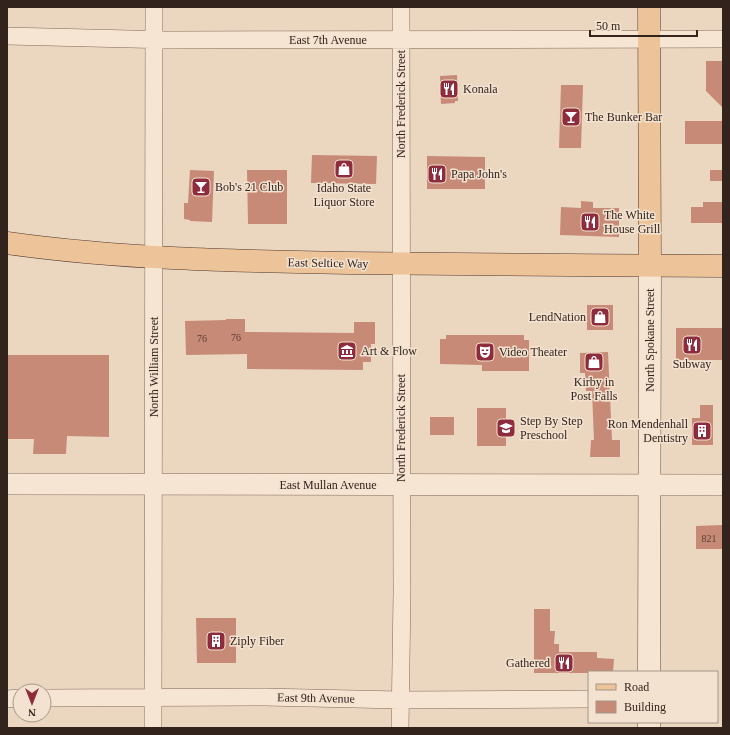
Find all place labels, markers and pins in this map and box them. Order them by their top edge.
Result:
restaurant icon: Konala [438,78,460,100]
place label: Konala [463,82,498,96]
bar icon: The Bunker Bar [560,106,582,128]
place label: The Bunker Bar [585,110,662,124]
shop icon: Idaho State Liquor Store [333,158,355,180]
restaurant icon: Papa John's [426,163,448,185]
place label: Papa John's [451,167,507,181]
bar icon: Bob's 21 Club [190,176,212,198]
place label: Bob's 21 Club [215,180,283,194]
place label: Idaho State Liquor Store [314,181,375,209]
place label: The White House Grill [604,208,661,236]
restaurant icon: The White House Grill [579,211,601,233]
shop icon: LendNation [589,306,611,328]
place label: LendNation [529,310,586,324]
restaurant icon: Subway [681,334,703,356]
museum icon: Art & Flow [336,340,358,362]
theatre icon: Video Theater [474,341,496,363]
place label: Art & Flow [361,344,417,358]
place label: Video Theater [499,345,567,359]
shop icon: Kirby in Post Falls [583,351,605,373]
place label: Subway [673,357,711,371]
place label: Kirby in Post Falls [570,375,618,403]
place label: Step By Step Preschool [520,414,583,442]
school or university icon: Step By Step Preschool [495,417,517,439]
place label: Ron Mendenhall Dentistry [608,417,689,445]
building icon: Ron Mendenhall Dentistry [691,420,713,442]
building icon: Ziply Fiber [205,630,227,652]
place label: Ziply Fiber [230,634,284,648]
restaurant icon: Gathered [553,652,575,674]
place label: Gathered [506,656,550,670]

